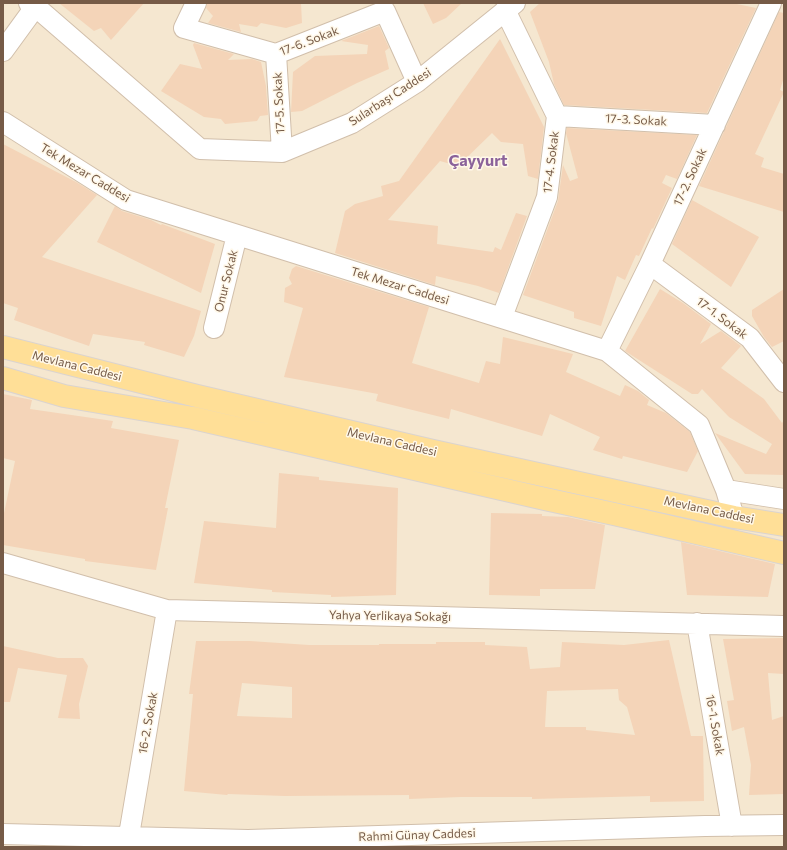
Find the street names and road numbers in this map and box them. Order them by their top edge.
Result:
street label: 17-6. Sokak [277,23,341,59]
street label: Sularbaşı Caddesi [346,65,434,129]
street label: 17-5. Sokak [270,72,288,134]
street label: 17-3. Sokak [605,111,667,129]
street label: 17-4. Sokak [540,130,562,194]
street label: Tek Mezar Caddesi [37,140,133,206]
street label: 17-2. Sokak [670,146,710,208]
street label: Onur Sokak [211,248,241,314]
street label: Tek Mezar Caddesi [349,264,451,308]
street label: 17-1. Sokak [694,294,750,342]
street label: Mevlana Caddesi [31,348,123,384]
street label: Mevlana Caddesi [346,425,438,459]
street label: Mevlana Caddesi [663,493,755,527]
street label: Yahya Yerlikaya Sokağı [329,608,451,624]
street label: 16-2. Sokak [135,691,161,755]
street label: 16-1. Sokak [703,694,727,756]
street label: Rahmi Günay Caddesi [358,826,476,844]

